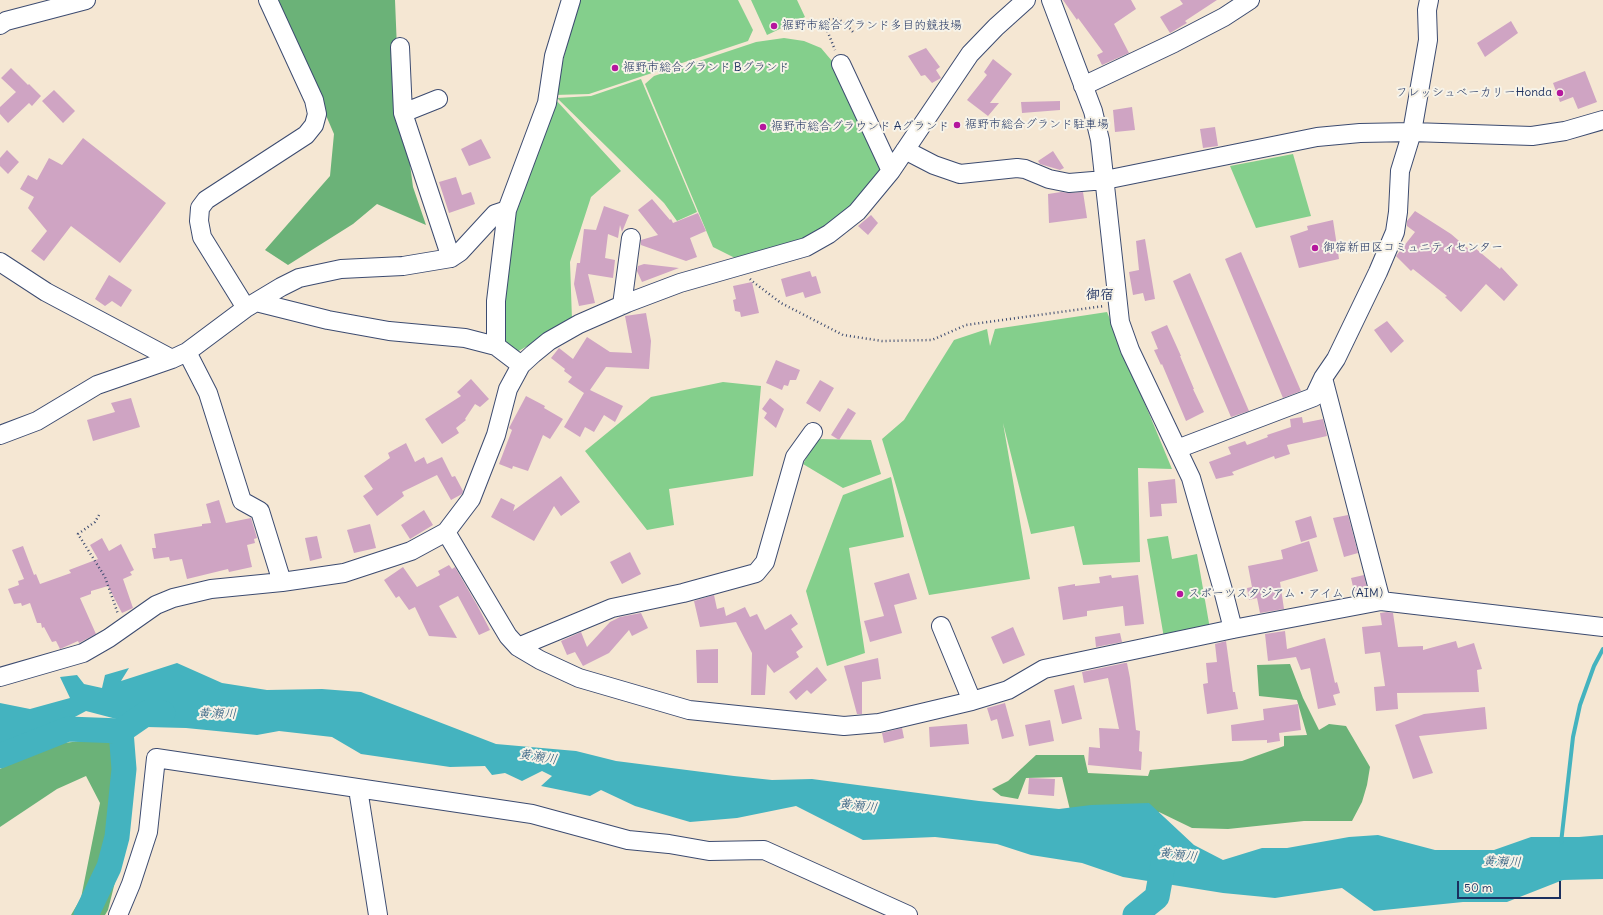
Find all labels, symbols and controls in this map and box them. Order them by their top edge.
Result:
place label: 裾野市総合グランド多目的競技場 [782,19,962,33]
marker: 裾野市総合グランド多目的競技場 [769,21,779,31]
place label: 裾野市総合グランド Bグランド [623,61,790,75]
marker: 裾野市総合グランド Bグランド [610,63,620,73]
place label: フレッシュベーカリーHonda [1396,86,1552,100]
marker: フレッシュベーカリーHonda [1555,88,1565,98]
place label: 裾野市総合グランド駐車場 [965,118,1109,132]
place label: 裾野市総合グラウンド Aグランド [771,120,950,134]
marker: 裾野市総合グランド駐車場 [952,120,962,130]
marker: 裾野市総合グラウンド Aグランド [758,122,768,132]
place label: 御宿新田区コミュニティセンター [1323,241,1503,255]
marker: 御宿新田区コミュニティセンター [1310,243,1320,253]
district label: 御宿 [1086,287,1114,303]
place label: スポーツスタジアム・アイム（AIM） [1188,587,1391,601]
marker: スポーツスタジアム・アイム（AIM） [1175,589,1185,599]
water label: 黄瀬川 [197,706,237,722]
water label: 黄瀬川 [518,746,558,768]
water label: 黄瀬川 [838,796,878,816]
water label: 黄瀬川 [1158,845,1198,865]
water label: 黄瀬川 [1482,854,1522,870]
scale bar [1459,873,1563,899]
text: 50 m [1464,880,1492,895]

